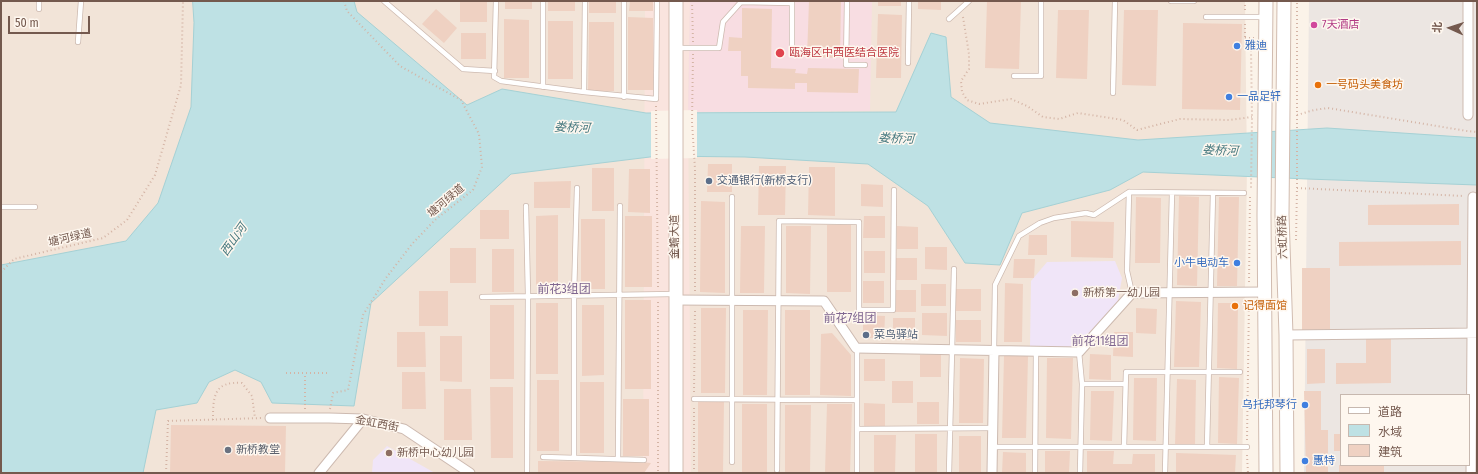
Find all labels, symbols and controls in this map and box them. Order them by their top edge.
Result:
scale bar [10,8,92,34]
north arrow [1430,8,1470,48]
text: 50 m [15,16,39,30]
place label: 7天酒店 [1322,18,1359,32]
marker: 7天酒店 [1309,20,1319,30]
text: 北 [1431,22,1444,33]
place label: 雅迪 [1245,39,1267,53]
marker: 雅迪 [1232,41,1242,51]
place label: 瓯海区中西医结合医院 [789,46,899,60]
marker: 瓯海区中西医结合医院 [774,47,786,59]
place label: 一号码头美食坊 [1326,78,1403,92]
marker: 一号码头美食坊 [1313,80,1323,90]
place label: 一品足轩 [1237,90,1281,104]
marker: 一品足轩 [1224,92,1234,102]
water label: 娄桥河 [554,120,590,136]
water label: 娄桥河 [878,131,914,147]
water label: 娄桥河 [1202,143,1238,159]
place label: 交通银行(新桥支行) [717,174,811,188]
marker: 交通银行(新桥支行) [704,176,714,186]
street label: 塘河绿道 [425,182,467,220]
street label: 金蟾大道 [668,215,682,259]
street label: 六虹桥路 [1276,215,1290,259]
water label: 西山河 [218,221,250,259]
street label: 塘河绿道 [47,227,93,249]
place label: 小牛电动车 [1174,256,1229,270]
marker: 小牛电动车 [1232,258,1242,268]
district label: 前花3组团 [537,283,591,297]
place label: 新桥第一幼儿园 [1083,286,1160,300]
marker: 新桥第一幼儿园 [1070,288,1080,298]
place label: 记得面馆 [1243,299,1287,313]
marker: 记得面馆 [1230,301,1240,311]
district label: 前花7组团 [824,312,876,326]
place label: 菜鸟驿站 [874,328,918,342]
marker: 菜鸟驿站 [861,330,871,340]
district label: 前花11组团 [1071,335,1129,349]
legend [1340,394,1470,466]
place label: 乌托邦琴行 [1242,398,1297,412]
marker: 乌托邦琴行 [1300,400,1310,410]
text: 道路 [1378,405,1402,419]
street label: 金虹西街 [354,413,400,435]
text: 水域 [1378,425,1402,439]
place label: 新桥教堂 [236,443,280,457]
marker: 新桥教堂 [223,445,233,455]
text: 建筑 [1378,445,1402,459]
place label: 新桥中心幼儿园 [397,446,474,460]
marker: 新桥中心幼儿园 [384,448,394,458]
place label: 惠特 [1313,454,1335,468]
marker: 惠特 [1300,456,1310,466]

